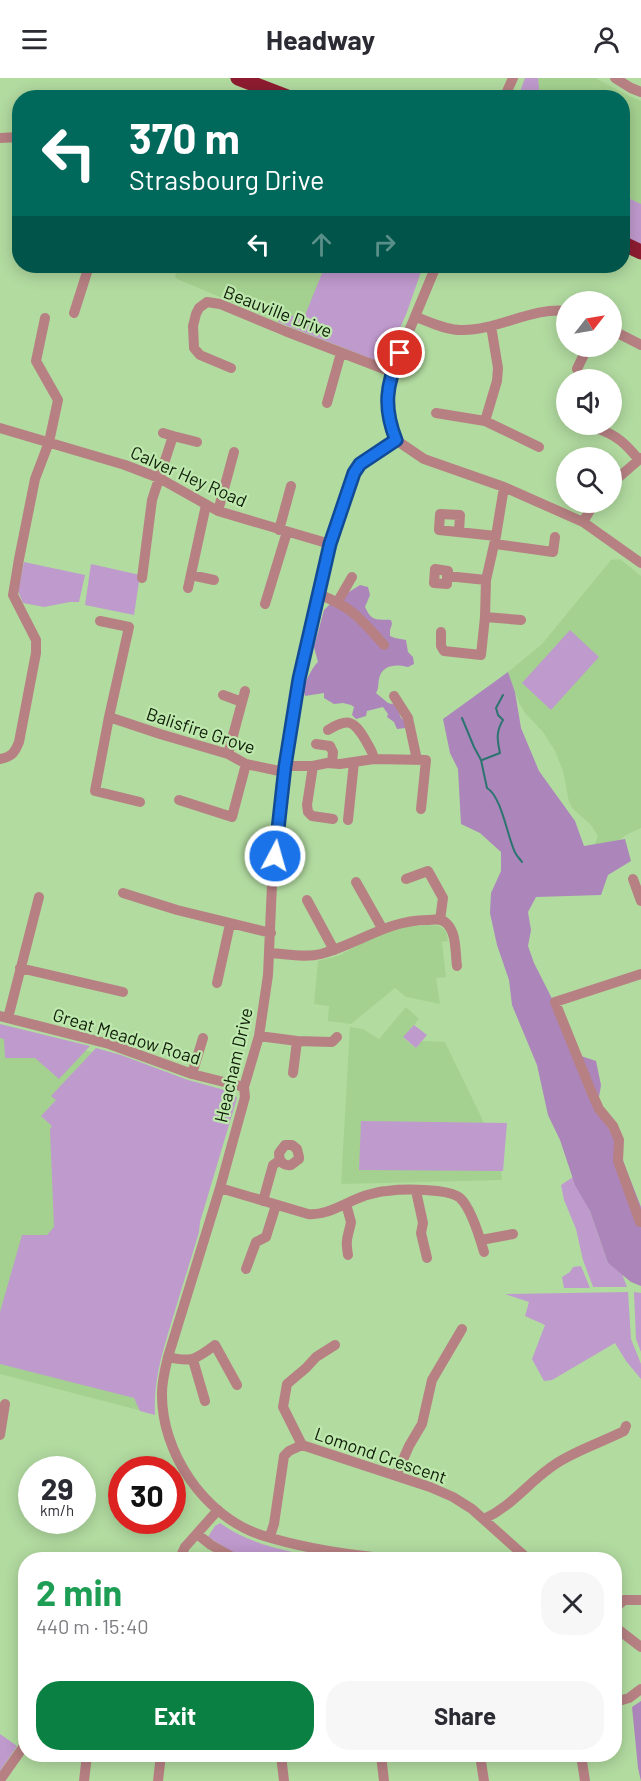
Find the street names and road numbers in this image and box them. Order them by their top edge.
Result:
street label: Beauville Drive [221,280,335,342]
street label: Calver Hey Road [127,441,251,511]
street label: Balisfire Grove [144,702,258,758]
street label: Great Meadow Road [50,1003,204,1069]
street label: Heacham Drive [209,1005,257,1125]
street label: Lomond Crescent [312,1422,450,1488]

